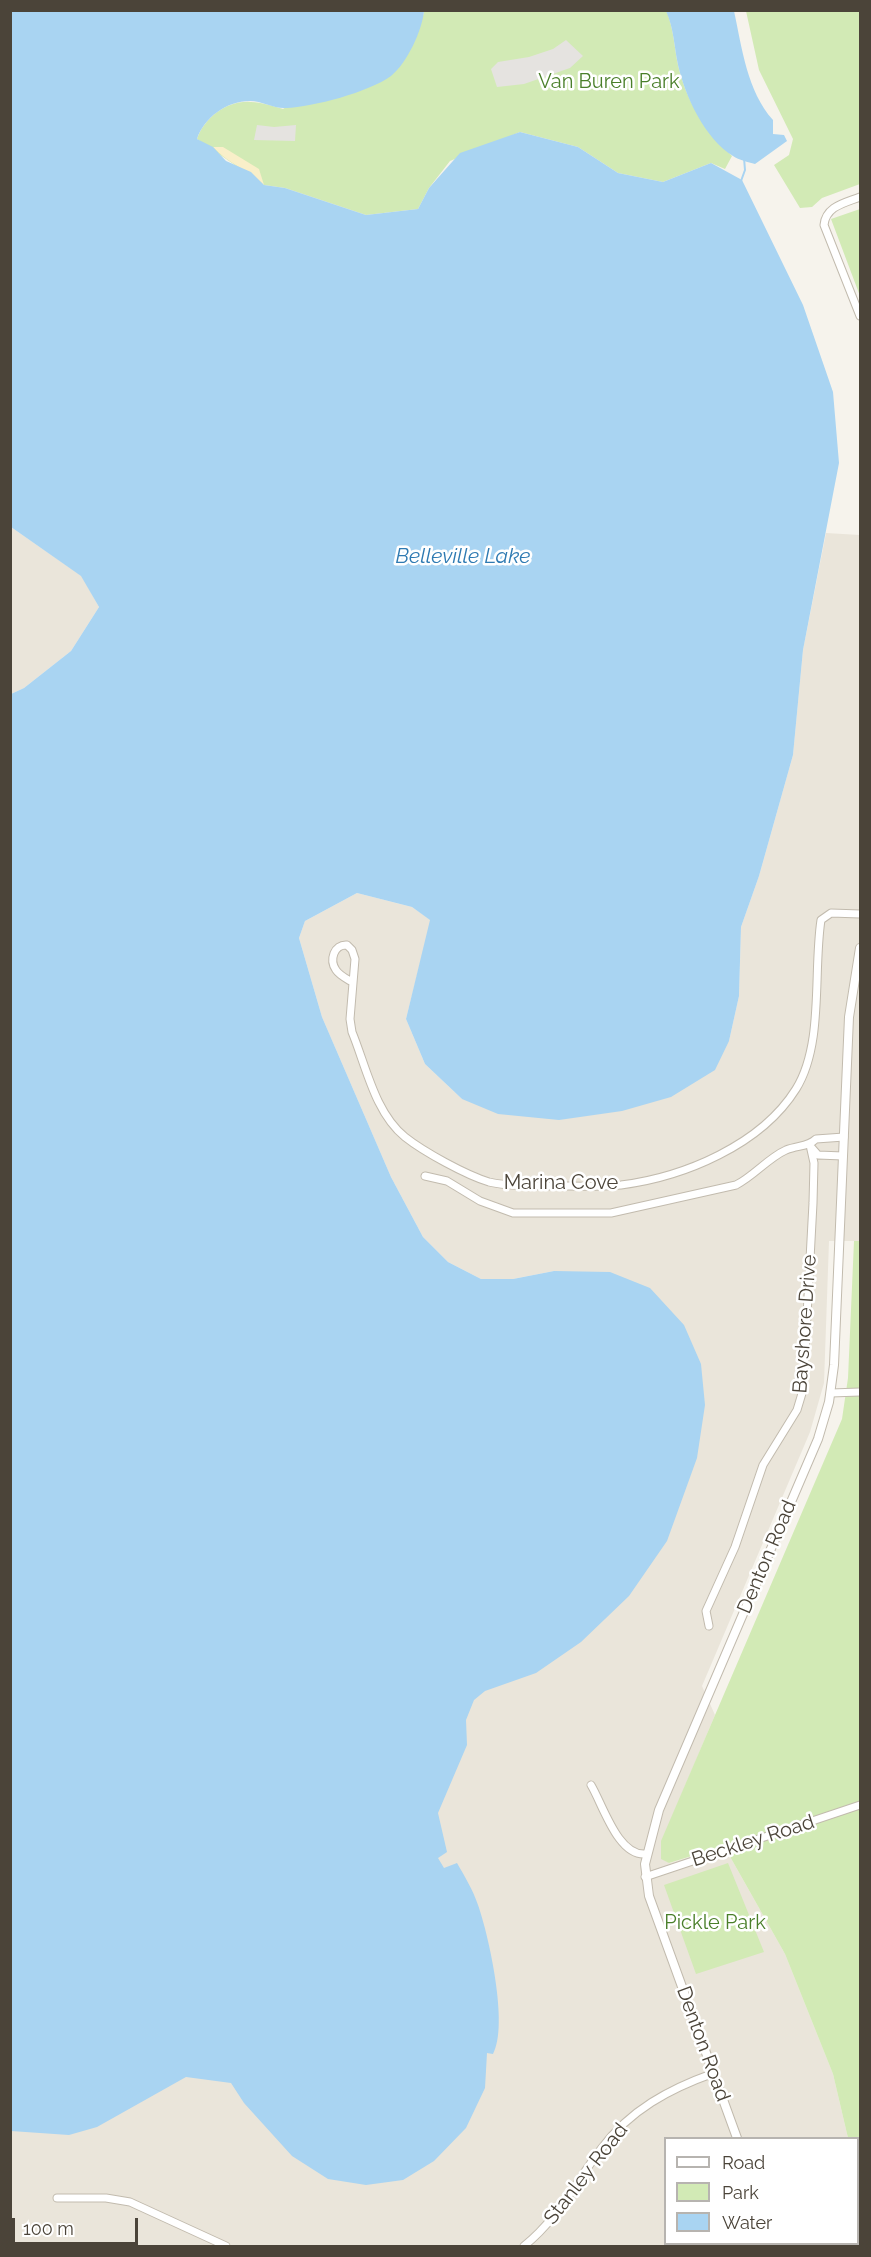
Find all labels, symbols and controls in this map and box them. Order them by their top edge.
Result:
park label: Van Buren Park [538,70,680,94]
water label: Belleville Lake [395,544,531,570]
street label: Marina Cove [504,1171,618,1195]
street label: Bayshore Drive [788,1254,822,1394]
street label: Denton Road [732,1497,802,1617]
street label: Beckley Road [689,1810,817,1872]
park label: Pickle Park [664,1911,766,1935]
street label: Denton Road [671,1983,735,2105]
street label: Stanley Road [539,2119,633,2229]
legend [664,2137,859,2245]
text: Road [722,2152,765,2173]
text: Park [722,2182,759,2203]
scale bar [15,2206,141,2244]
text: Water [722,2212,772,2233]
text: 100 m [23,2218,74,2239]

